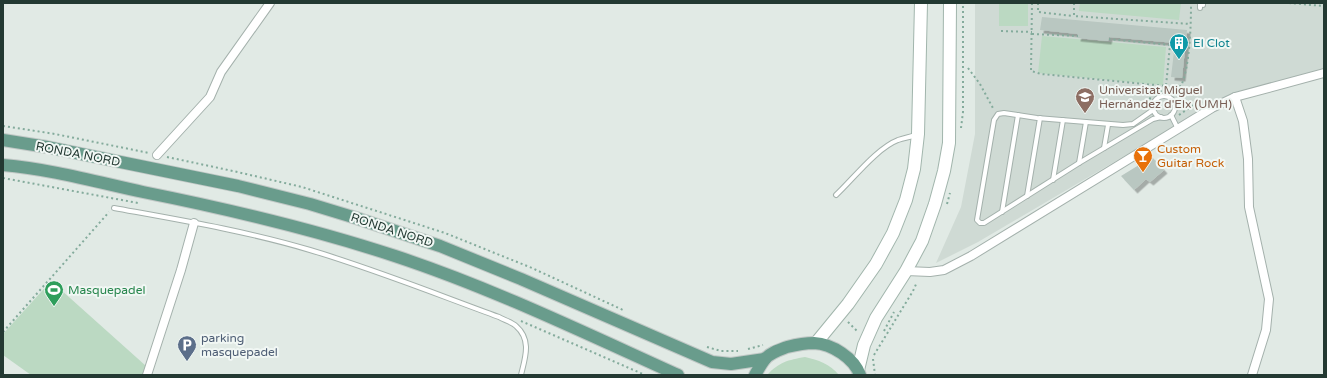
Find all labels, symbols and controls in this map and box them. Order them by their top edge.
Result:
building icon: El Clot [1168,32,1190,60]
place label: El Clot [1193,36,1230,50]
place label: Universitat Miguel Hernández d'Elx (UMH) [1099,83,1232,111]
school or university icon: Universitat Miguel Hernández d'Elx (UMH) [1074,86,1096,114]
street label: RONDA NORD [35,139,121,169]
place label: Custom Guitar Rock [1157,142,1225,170]
bar icon: Custom Guitar Rock [1132,145,1154,173]
street label: RONDA NORD [349,210,435,250]
sports icon: Masquepadel [43,279,65,307]
place label: Masquepadel [68,283,145,297]
place label: parking masquepadel [201,331,278,359]
parking icon: parking masquepadel [176,334,198,362]

